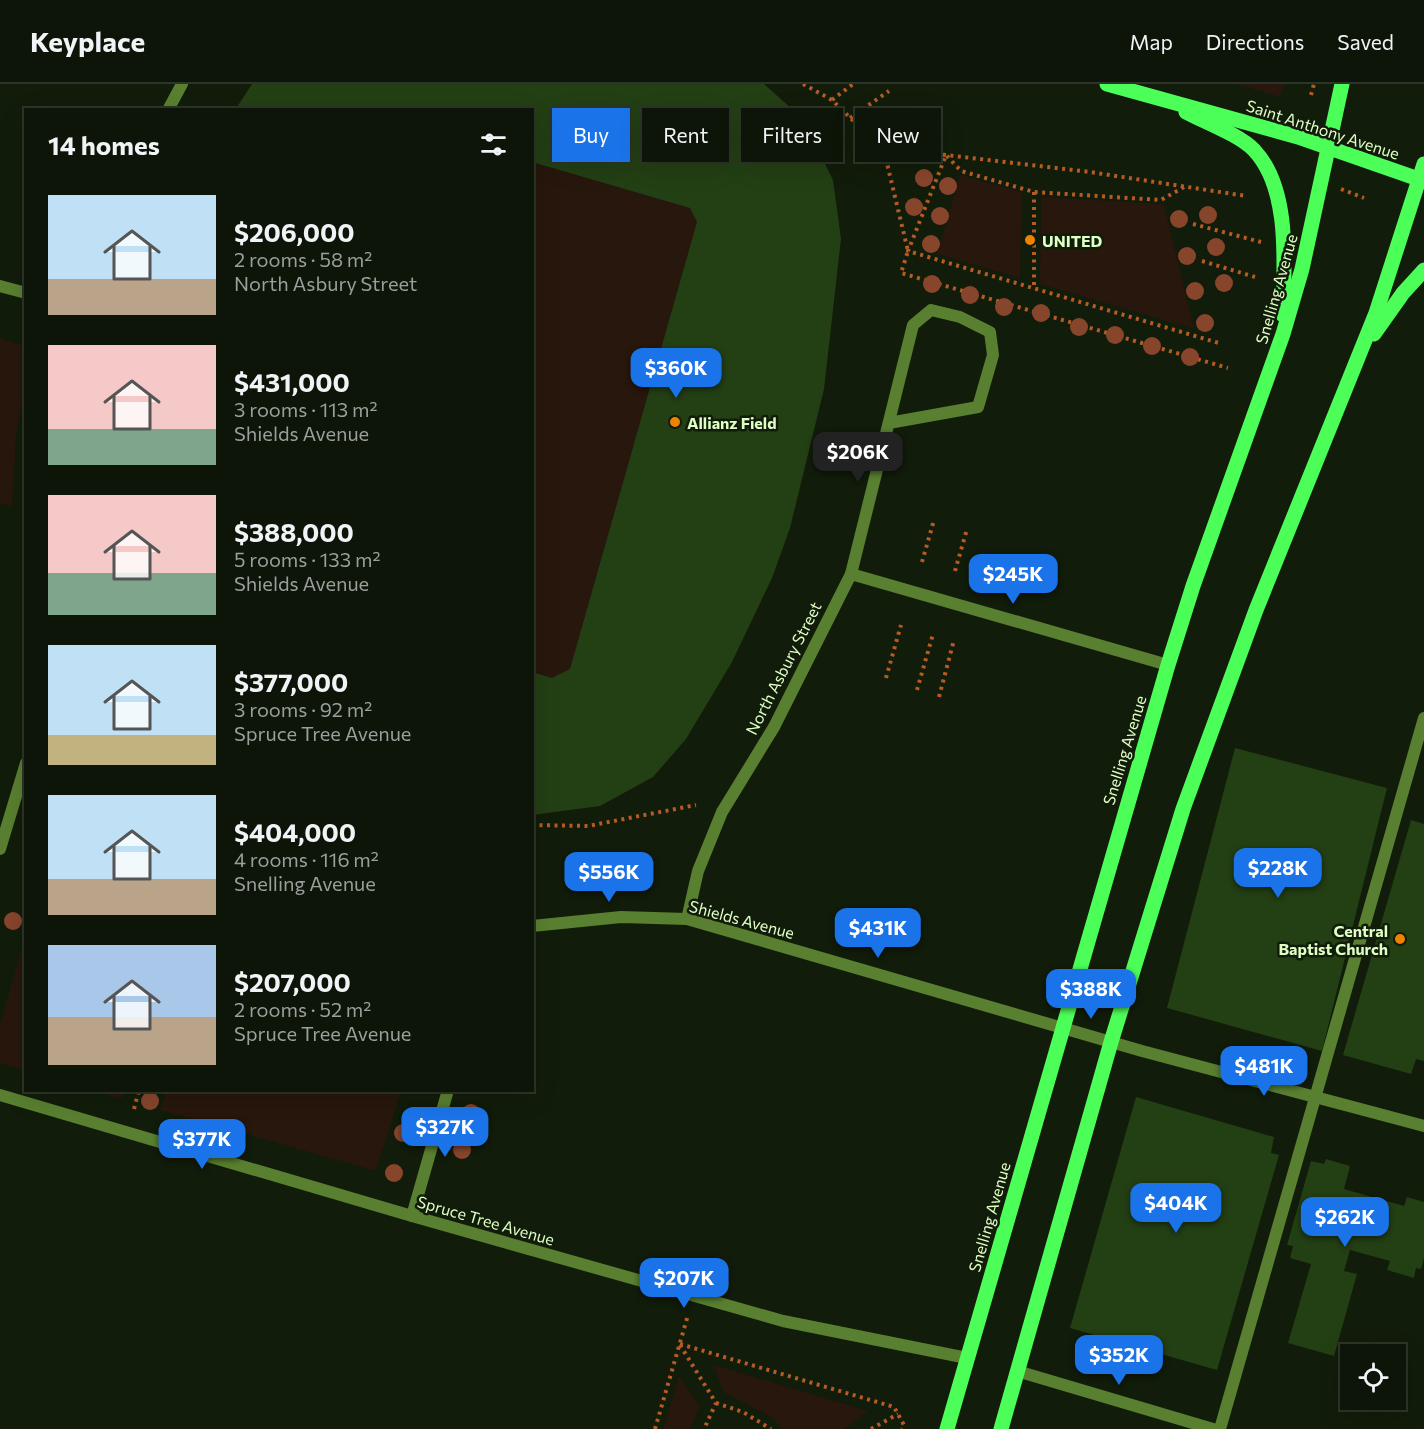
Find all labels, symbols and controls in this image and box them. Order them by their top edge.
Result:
text: Keyplace [30,24,145,58]
text: Map [1130,29,1173,54]
text: Directions [1206,29,1304,54]
text: Saved [1337,29,1394,54]
street label: Saint Anthony Avenue [1244,95,1402,163]
chip: Buy [552,108,630,162]
chip: Rent [642,108,729,162]
chip: Filters [741,108,843,162]
chip: New [855,108,941,162]
icon: filters [477,128,510,161]
text: 14 homes [48,129,160,160]
text: $206,000 [234,216,355,247]
icon: home [96,219,168,291]
place label: UNITED [1042,231,1103,250]
street label: Snelling Avenue [1251,232,1301,346]
marker: UNITED [1023,233,1037,247]
text: 2 rooms · 58 m² [234,247,372,271]
text: North Asbury Street [234,271,417,295]
pin: $360K [634,348,718,399]
text: $360K [645,355,707,379]
text: $431,000 [234,366,350,397]
icon: home [96,369,168,441]
text: 3 rooms · 113 m² [234,397,378,421]
place label: Allianz Field [687,413,777,432]
marker: Allianz Field [668,415,682,429]
text: Shields Avenue [234,421,369,445]
pin: $206K [816,432,900,483]
text: $206K [827,439,889,463]
text: $388,000 [234,516,354,547]
icon: home [96,519,168,591]
text: 5 rooms · 133 m² [234,547,380,571]
pin: $245K [971,554,1055,605]
text: $245K [983,561,1043,585]
text: Shields Avenue [234,571,369,595]
street label: North Asbury Street [741,598,825,738]
text: $377,000 [234,666,348,697]
icon: home [96,669,168,741]
street label: Snelling Avenue [1098,693,1150,807]
text: 3 rooms · 92 m² [234,697,372,721]
text: Spruce Tree Avenue [234,721,411,745]
text: $404,000 [234,816,356,847]
icon: home [96,819,168,891]
text: 4 rooms · 116 m² [234,847,379,871]
pin: $228K [1236,848,1320,899]
pin: $556K [567,852,651,903]
text: $228K [1248,855,1308,879]
text: $556K [578,859,640,883]
text: Snelling Avenue [234,871,376,895]
street label: Shields Avenue [687,896,797,942]
pin: $431K [836,908,920,959]
text: $431K [849,915,907,939]
place label: Central Baptist Church [1278,921,1388,958]
marker: Central Baptist Church [1393,932,1407,946]
text: $207,000 [234,966,351,997]
icon: home [96,969,168,1041]
pin: $388K [1049,969,1133,1020]
text: $388K [1060,976,1122,1000]
text: 2 rooms · 52 m² [234,997,371,1021]
text: Spruce Tree Avenue [234,1021,411,1045]
pin: $481K [1222,1046,1306,1097]
text: $481K [1234,1053,1294,1077]
pin: $327K [403,1107,487,1158]
text: $327K [415,1114,475,1138]
pin: $377K [160,1119,244,1170]
text: $377K [173,1126,231,1150]
street label: Snelling Avenue [964,1160,1014,1274]
pin: $404K [1134,1183,1218,1234]
text: $404K [1144,1190,1208,1214]
street label: Spruce Tree Avenue [415,1191,557,1249]
pin: $262K [1303,1197,1387,1248]
text: $262K [1315,1204,1375,1228]
pin: $207K [642,1258,726,1309]
text: $207K [654,1265,714,1289]
pin: $352K [1077,1335,1161,1386]
text: $352K [1089,1342,1149,1366]
map controls [1340,1344,1406,1410]
button: locate [1340,1344,1406,1410]

